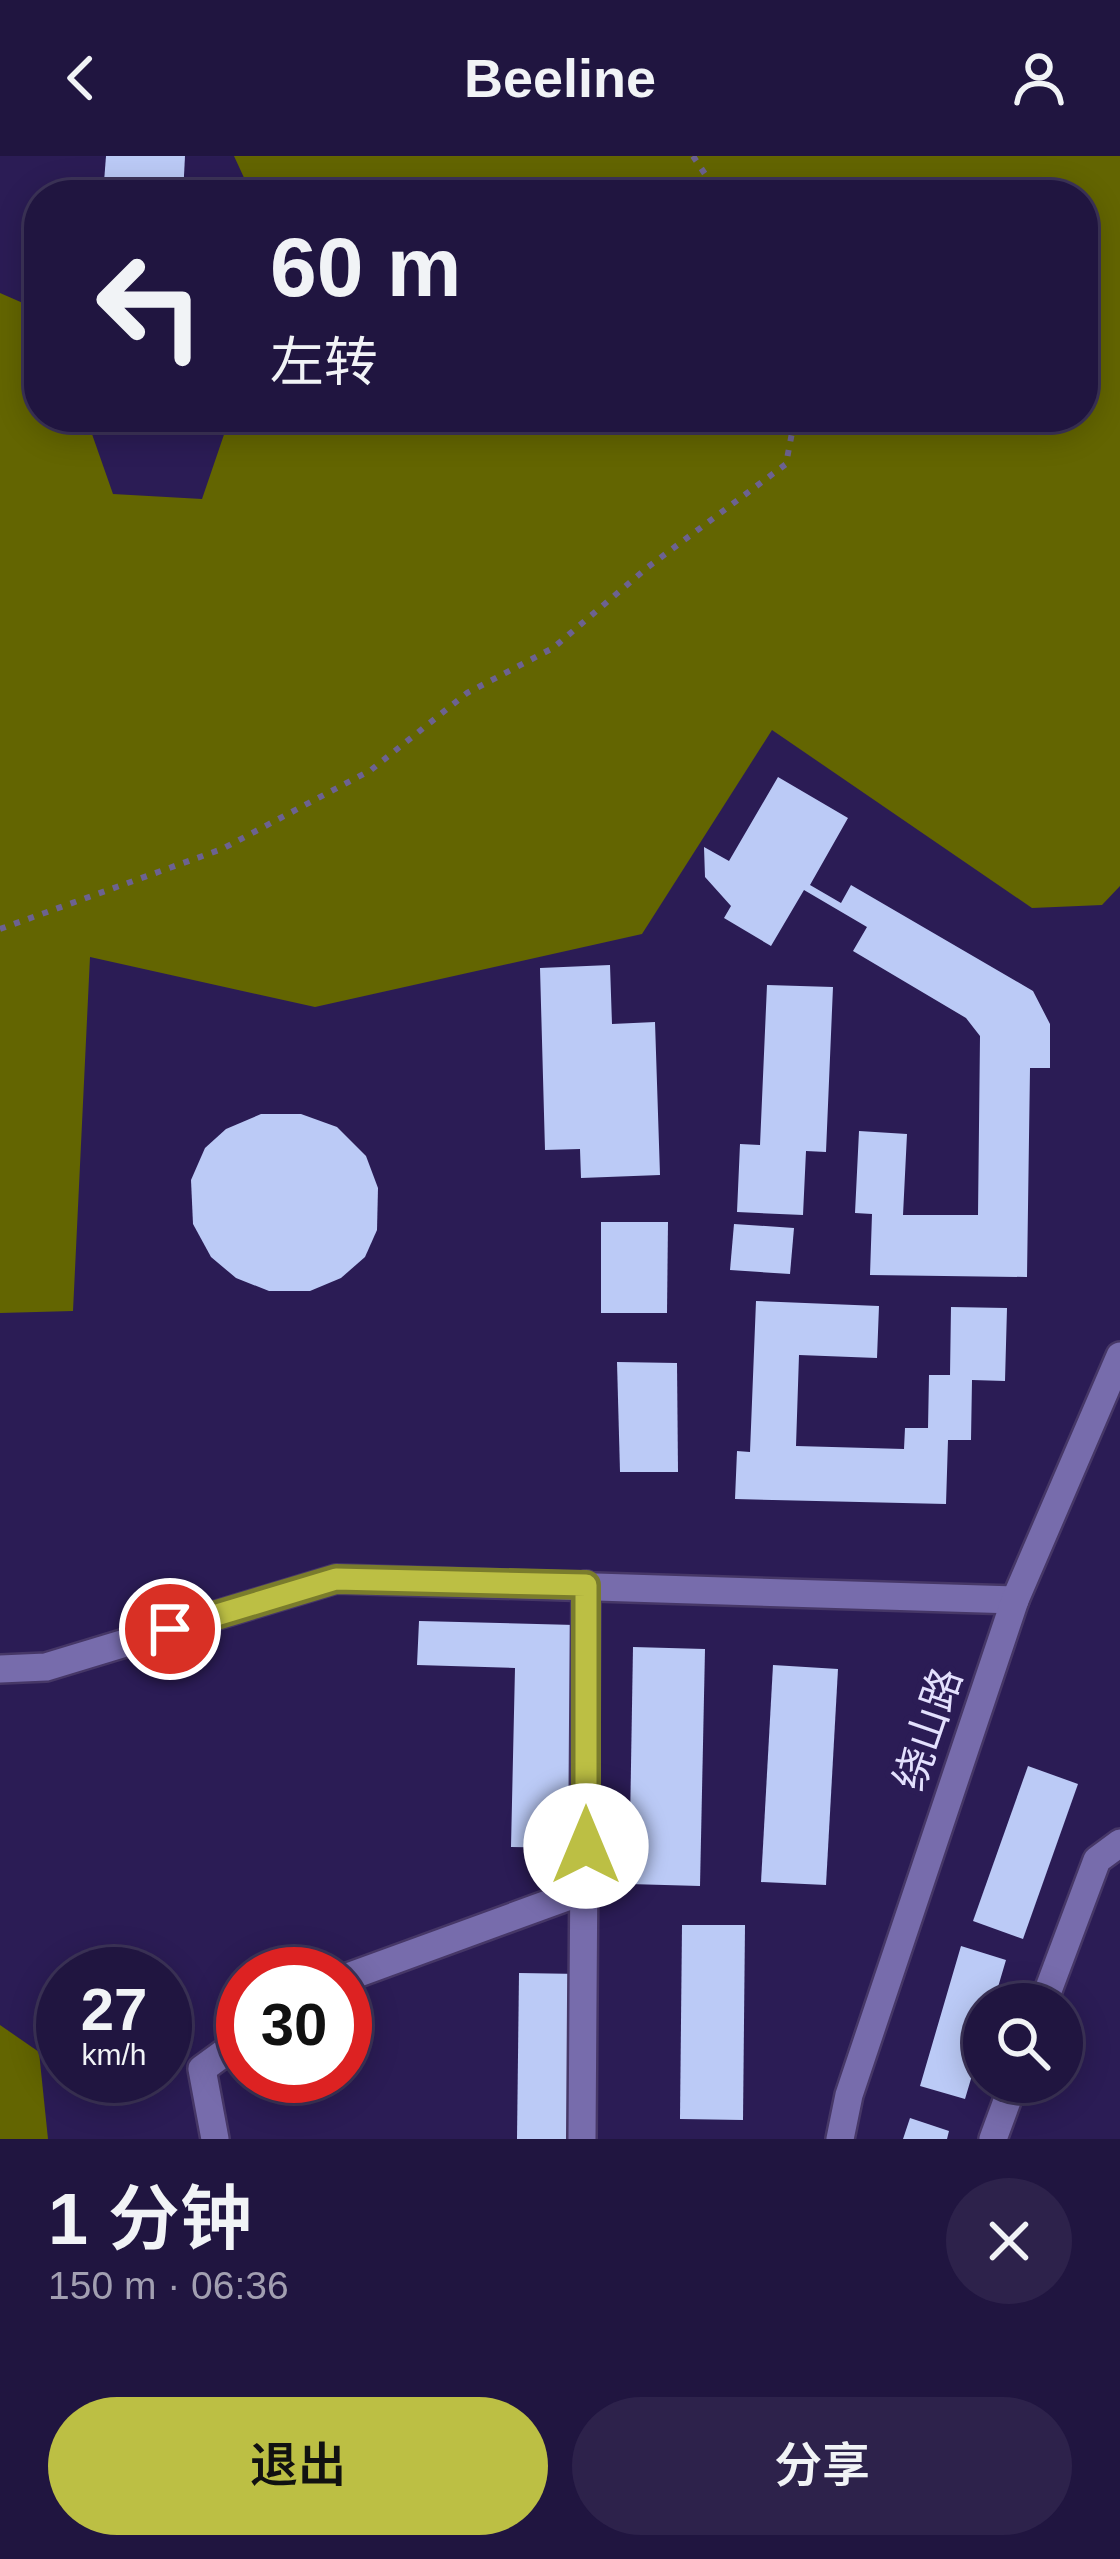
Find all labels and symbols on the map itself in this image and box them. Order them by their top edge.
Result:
pin [119,1578,221,1680]
street label: 绕山路 [885,1662,971,1796]
position arrow [523,1783,649,1909]
speed limit sign: 30 [216,1947,372,2103]

